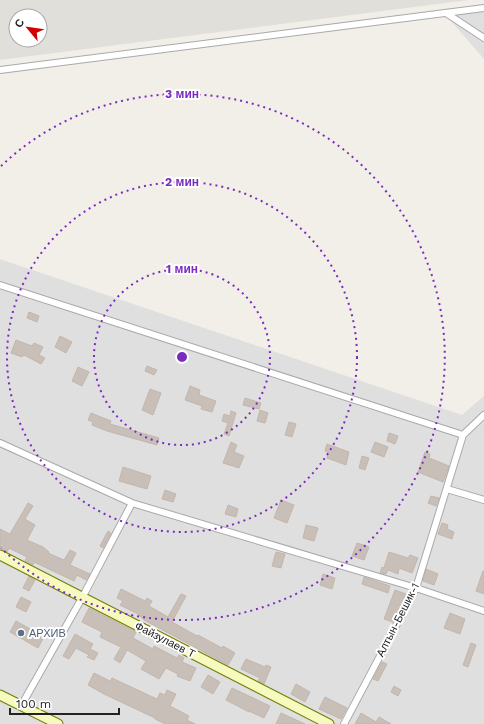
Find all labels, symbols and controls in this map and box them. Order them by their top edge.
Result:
north arrow [8,8,48,48]
text: С [12,17,27,30]
text: 3 мин [165,87,199,101]
text: 2 мин [165,175,199,189]
text: 1 мин [166,262,198,276]
centre of rings [175,350,189,364]
street label: Алтын-Бешик-1 [374,581,422,659]
street label: Файзулаев Т [133,619,197,661]
place label: АРХИВ [29,627,66,640]
marker: АРХИВ [16,628,26,638]
scale bar [10,690,119,716]
text: 100 m [16,697,51,711]

